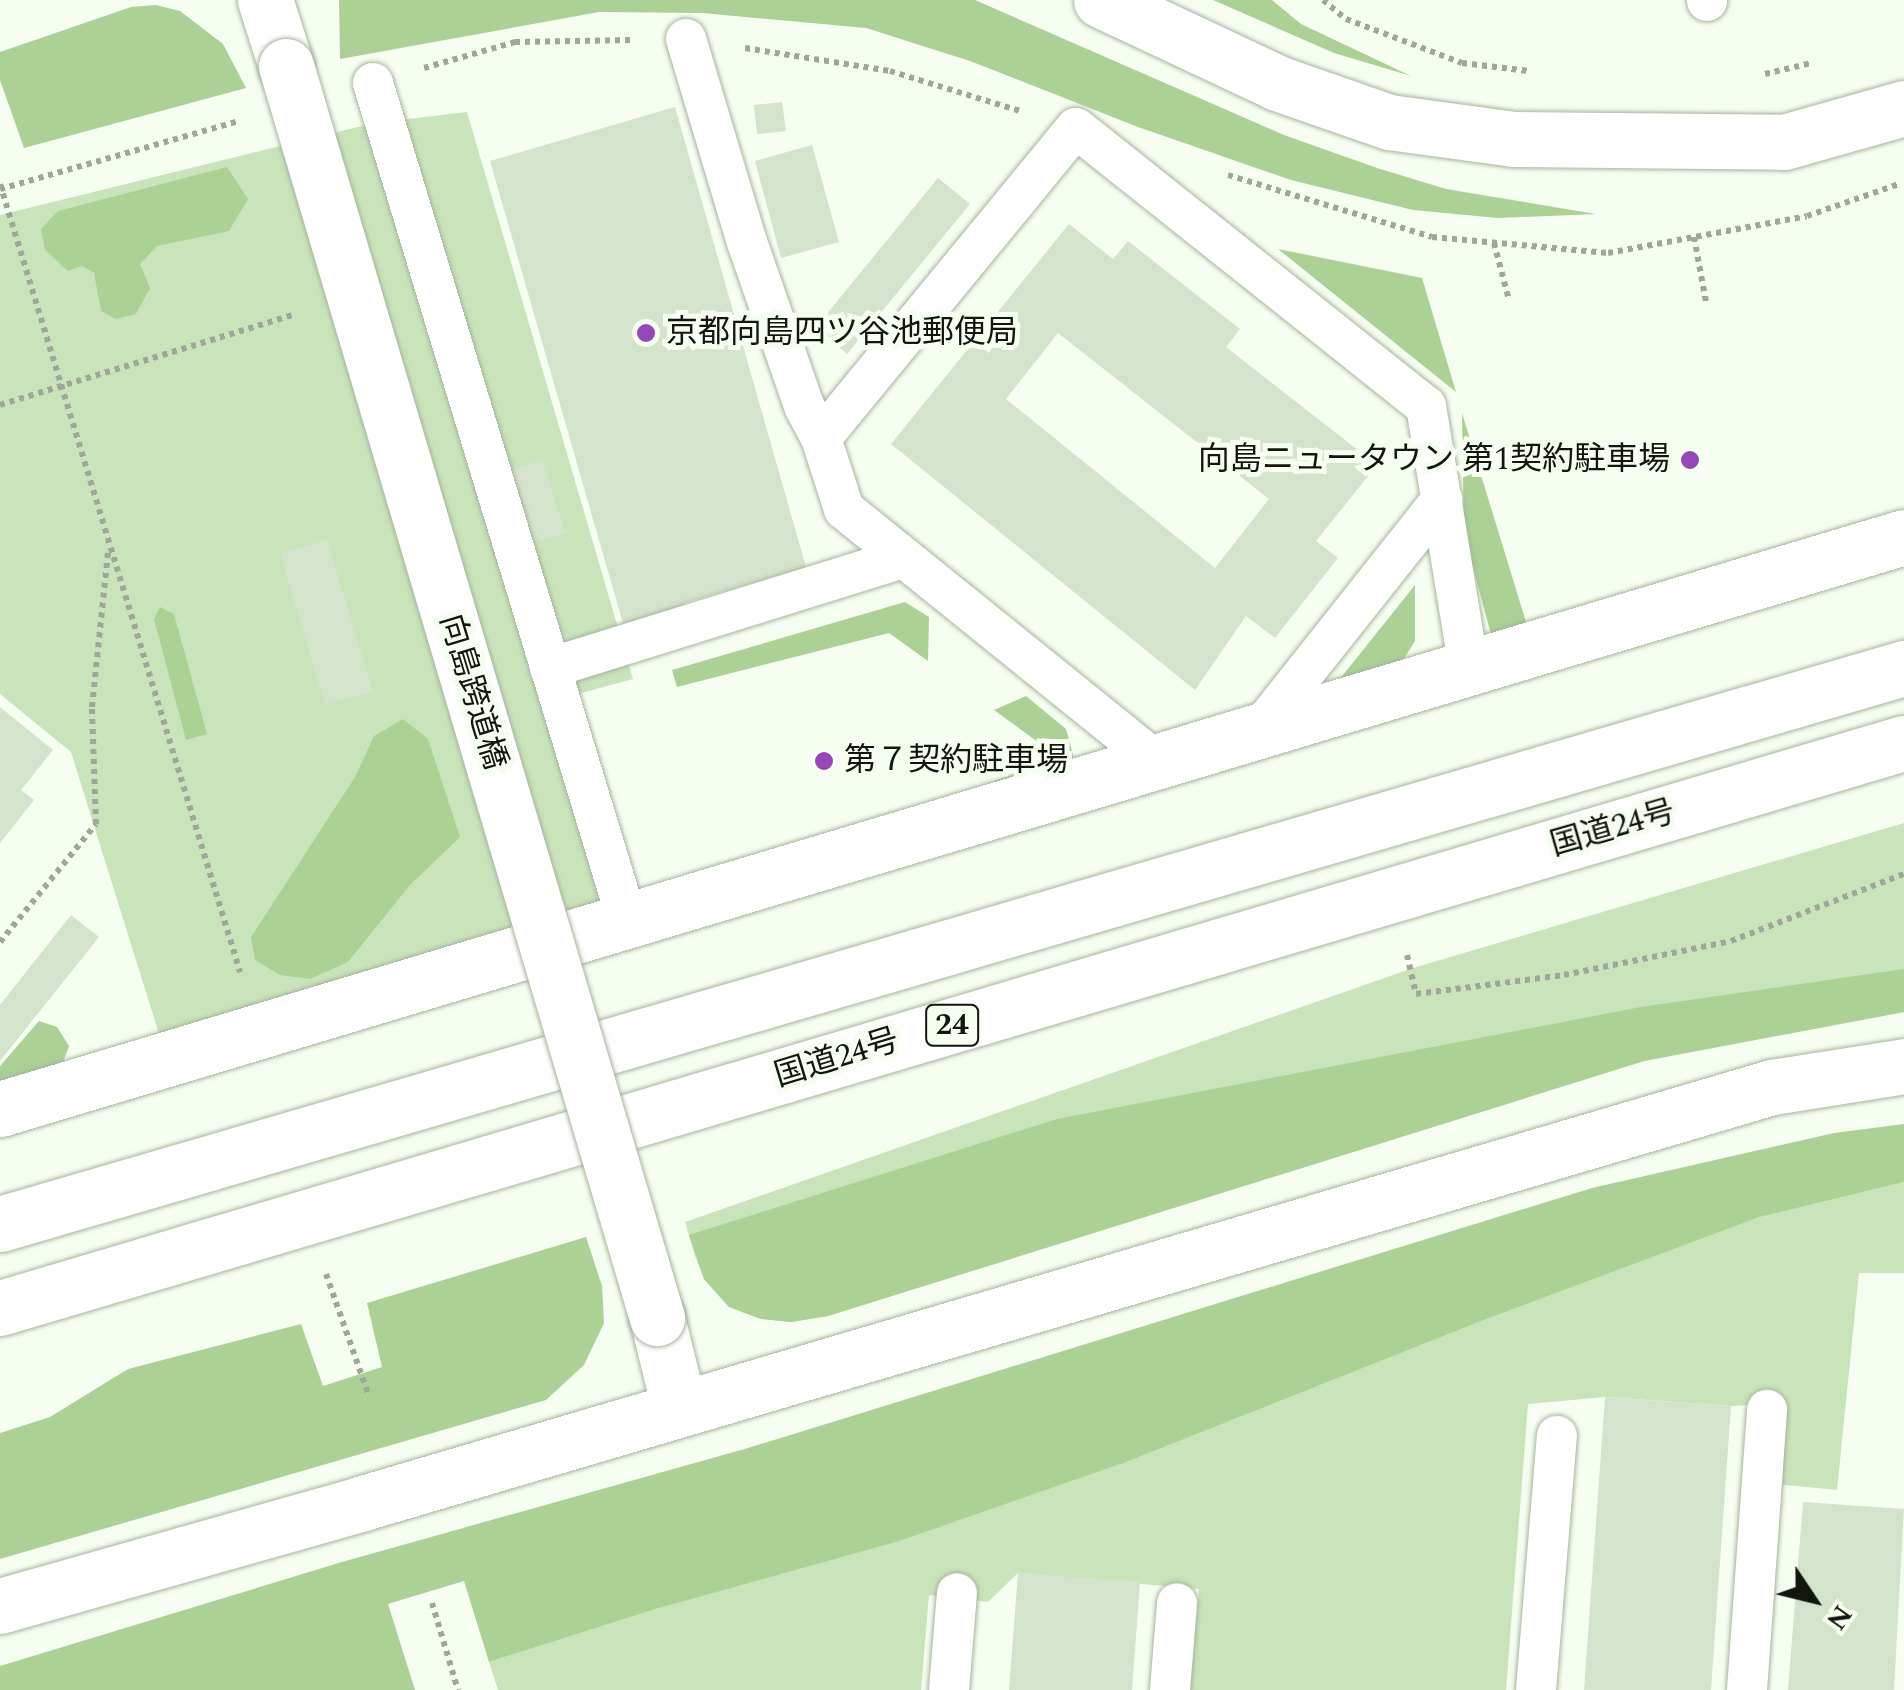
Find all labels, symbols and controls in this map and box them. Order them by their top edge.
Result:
place label: 京都向島四ツ谷池郵便局 [666,314,1018,352]
marker: 京都向島四ツ谷池郵便局 [635,322,657,344]
place label: 向島ニュータウン 第1契約駐車場 [1198,441,1670,479]
marker: 向島ニュータウン 第1契約駐車場 [1679,449,1701,471]
street label: 向島跨道橋 [430,610,514,774]
place label: 第７契約駐車場 [844,742,1068,780]
marker: 第７契約駐車場 [813,750,835,772]
street label: 国道24号 [1546,793,1680,865]
road number: 24 [924,1000,980,1050]
street label: 国道24号 [770,1022,904,1096]
north arrow [1764,1550,1864,1650]
text: N [1815,1596,1863,1639]

